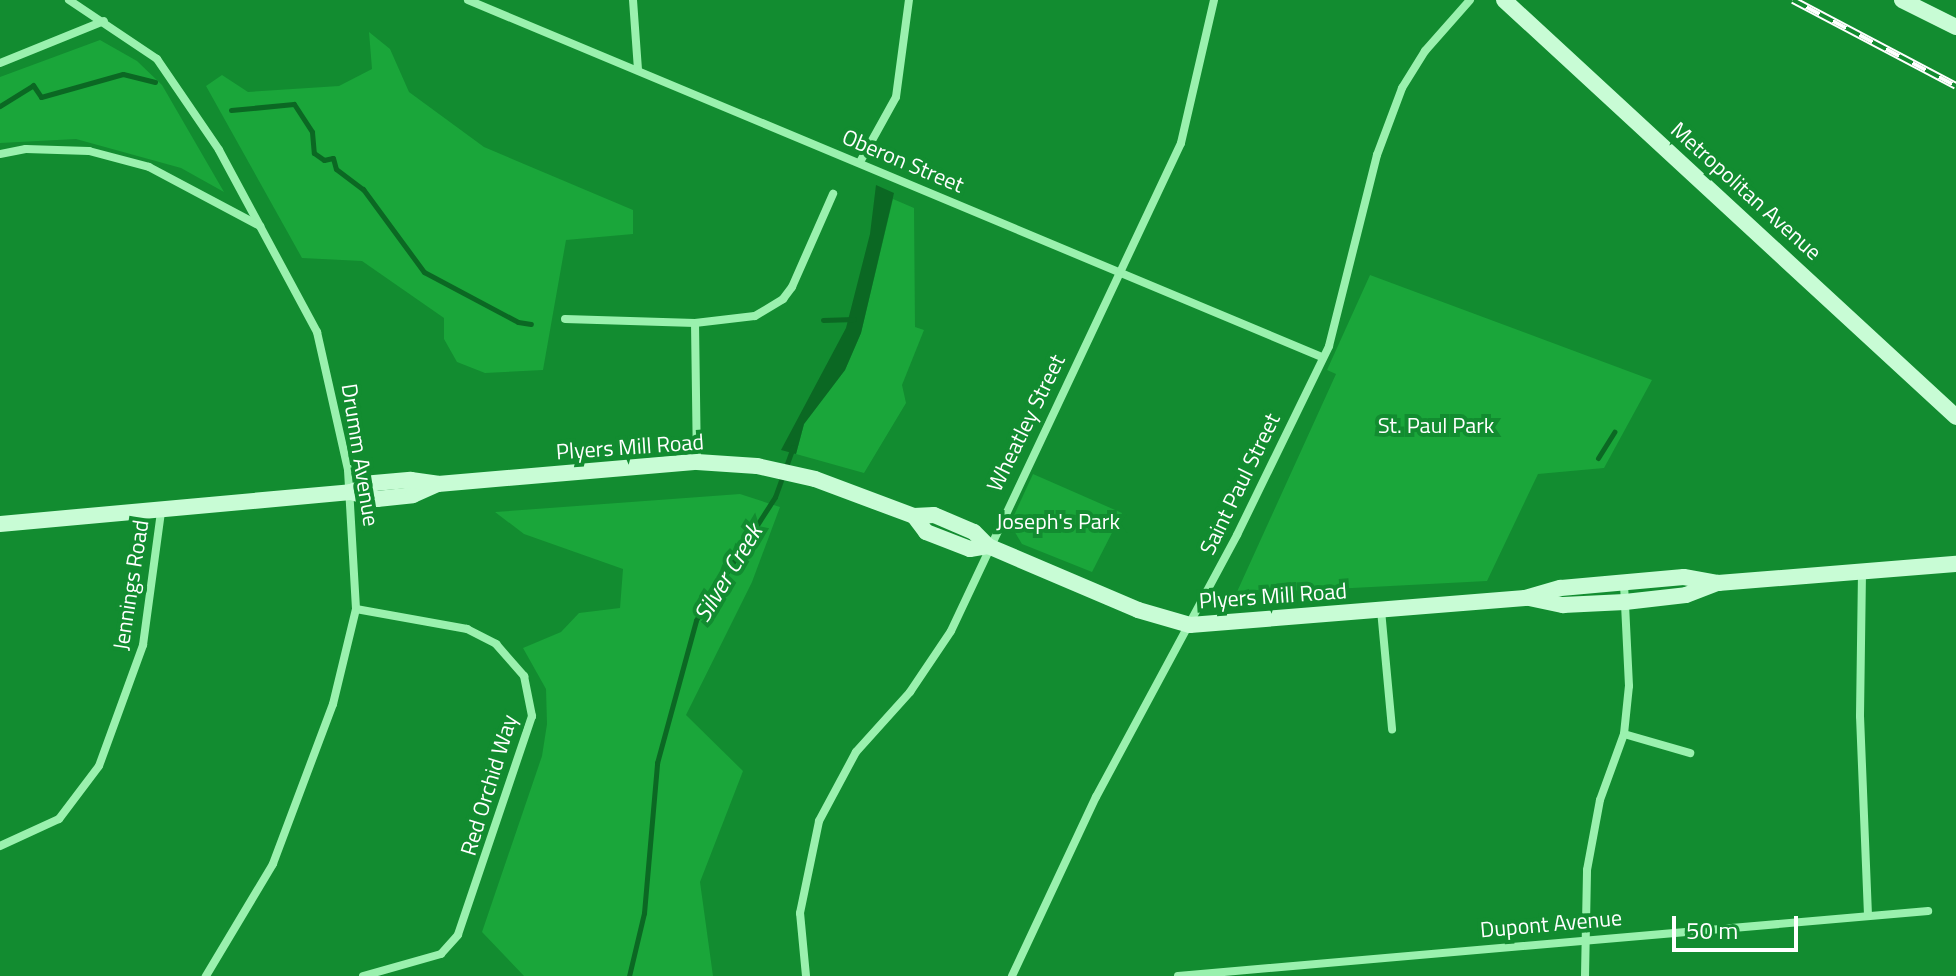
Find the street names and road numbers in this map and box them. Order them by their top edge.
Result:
street label: Metropolitan Avenue [1665,116,1827,266]
street label: Oberon Street [838,124,968,198]
street label: Wheatley Street [981,350,1071,496]
street label: Drumm Avenue [336,382,384,528]
street label: Saint Paul Street [1194,409,1286,559]
street label: Plyers Mill Road [555,429,705,465]
street label: Jennings Road [108,518,154,652]
street label: Plyers Mill Road [1198,578,1348,614]
street label: Red Orchid Way [455,711,523,859]
street label: Dupont Avenue [1479,905,1623,943]

